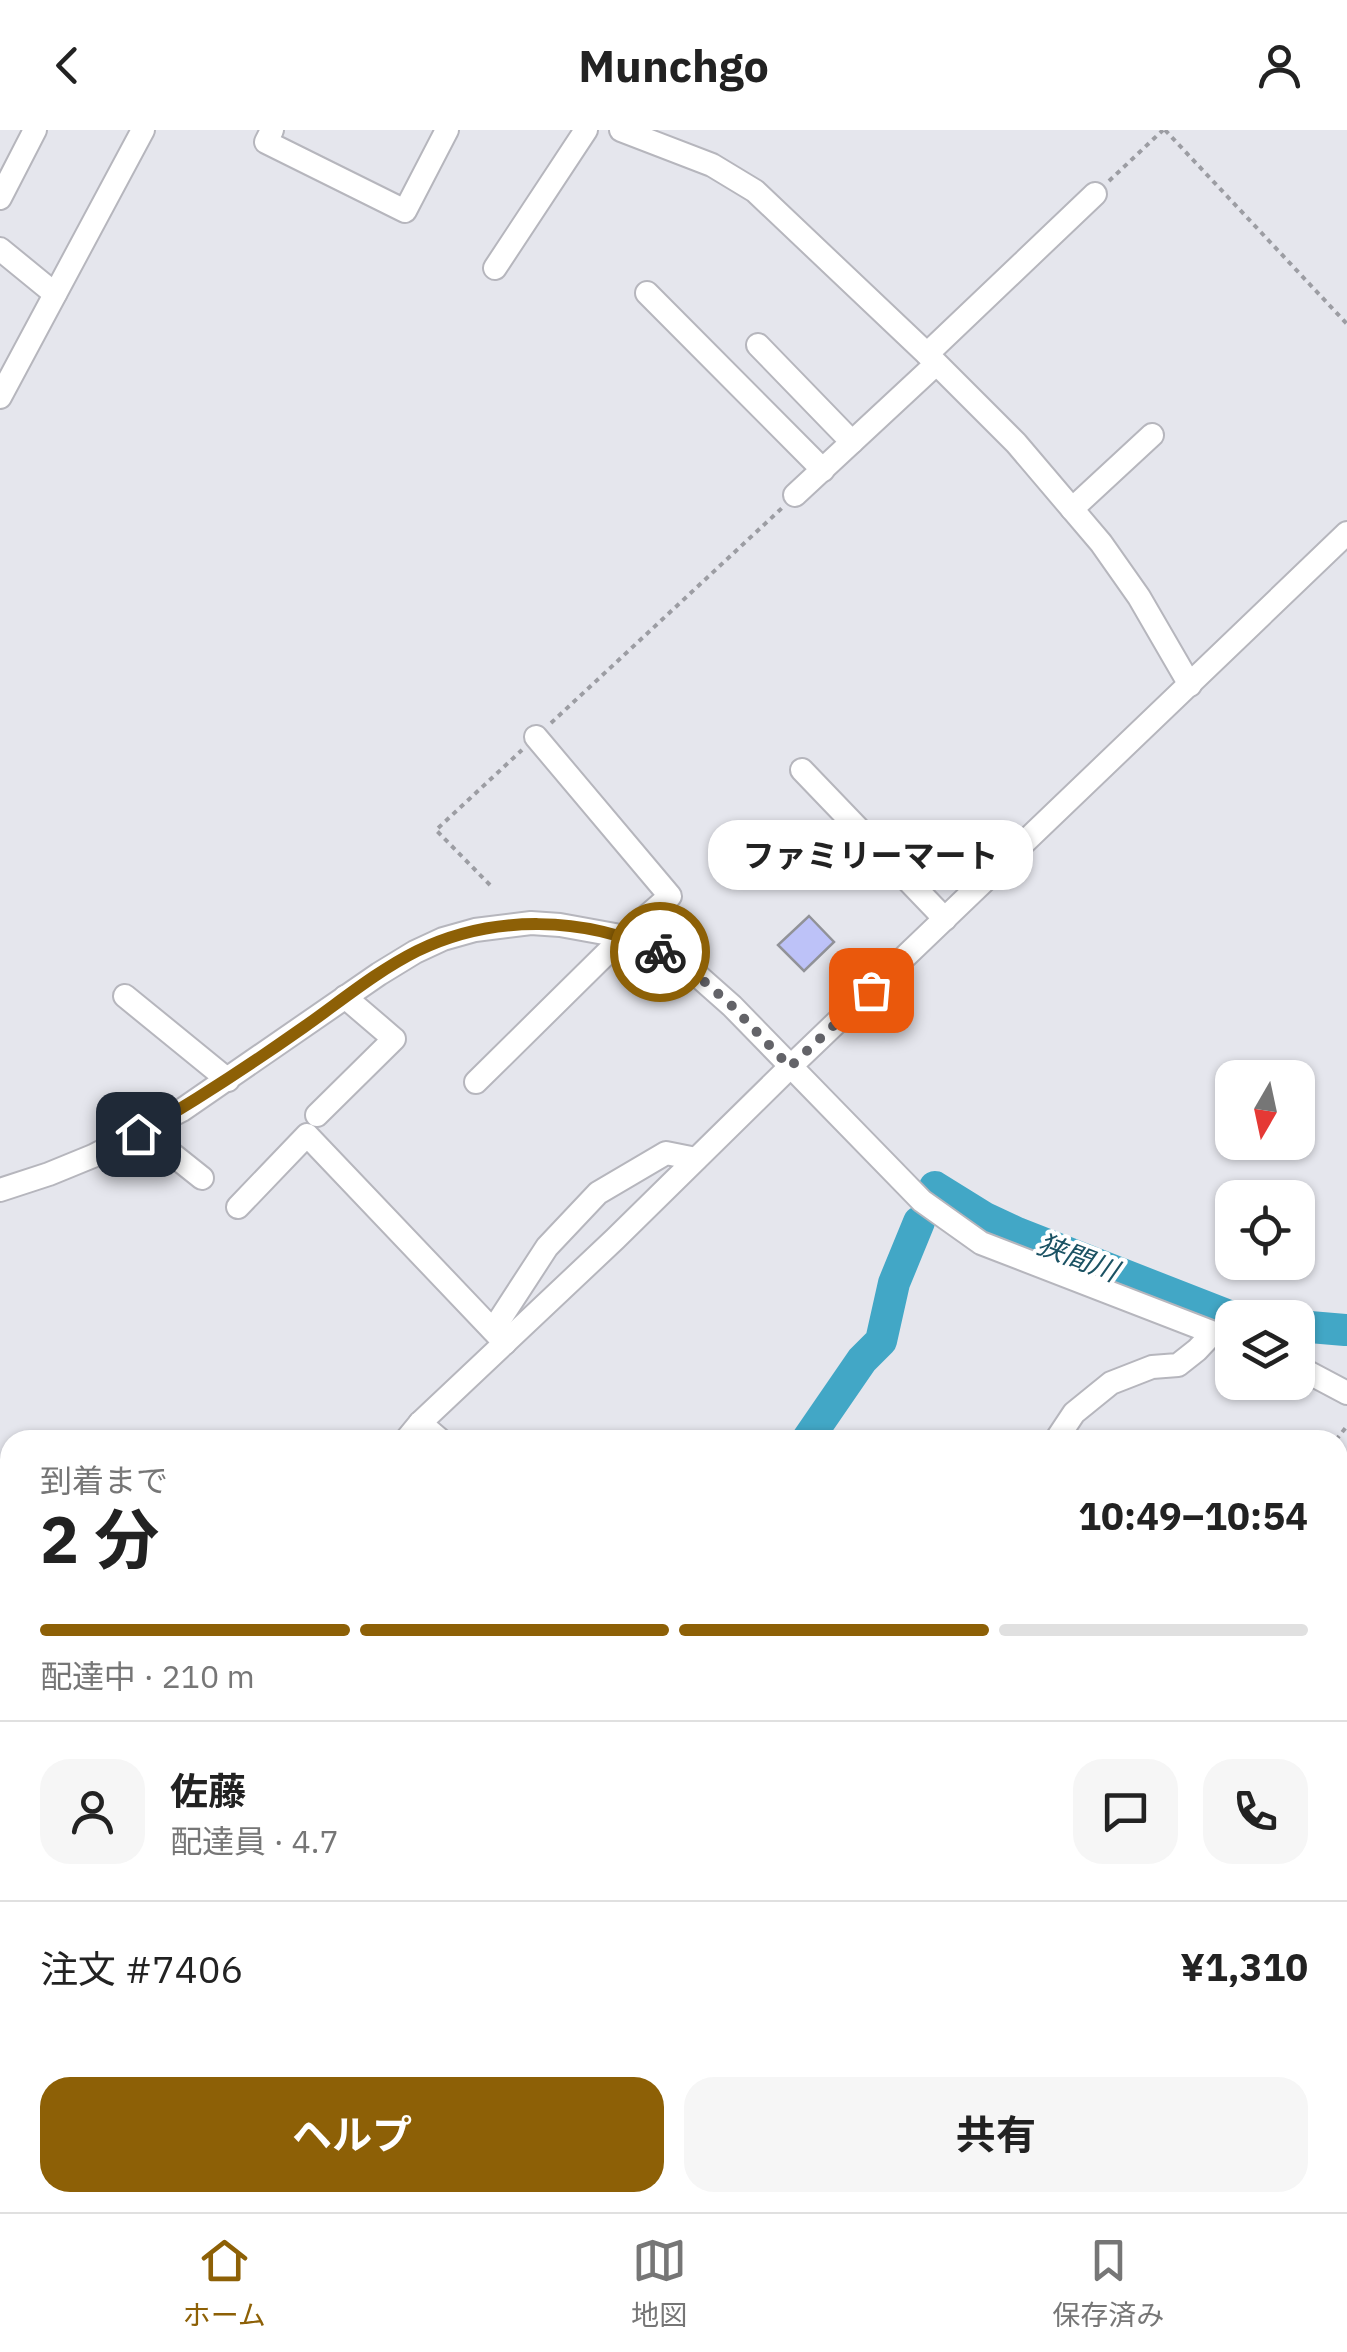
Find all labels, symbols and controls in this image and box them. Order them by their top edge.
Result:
text: Munchgo [578,36,769,94]
icon: back [40,38,95,93]
icon: person [1252,38,1307,93]
callout: ファミリーマート [708,820,1034,890]
text: ファミリーマート [742,834,999,876]
courier [610,902,710,1002]
icon: bike [633,925,688,980]
pin [829,948,914,1033]
icon: bag [844,963,899,1018]
north arrow [1215,1060,1315,1160]
map controls [1215,1060,1315,1400]
pin [96,1092,181,1177]
icon: home [111,1107,166,1162]
button: locate [1215,1180,1315,1280]
water label: 狭間川 [1032,1225,1127,1290]
button: layers [1215,1300,1315,1400]
text: 到着まで [40,1459,168,1501]
text: 10:49–10:54 [1078,1491,1308,1540]
text: 2 分 [40,1496,159,1581]
text: 配達中 · 210 m [40,1655,255,1697]
button: person [40,1759,145,1864]
button: chat [1073,1759,1178,1864]
button: phone [1203,1759,1308,1864]
text: 佐藤 [170,1766,246,1815]
text: 配達員 · 4.7 [170,1820,339,1862]
text: ¥1,310 [1180,1942,1308,1991]
text: 注文 #7406 [40,1944,243,1993]
button: ヘルプ [40,2077,664,2192]
button: 共有 [684,2077,1308,2192]
tab: ホーム [183,2233,266,2333]
tab: 地図 [631,2233,687,2333]
tab: 保存済み [1052,2233,1164,2333]

